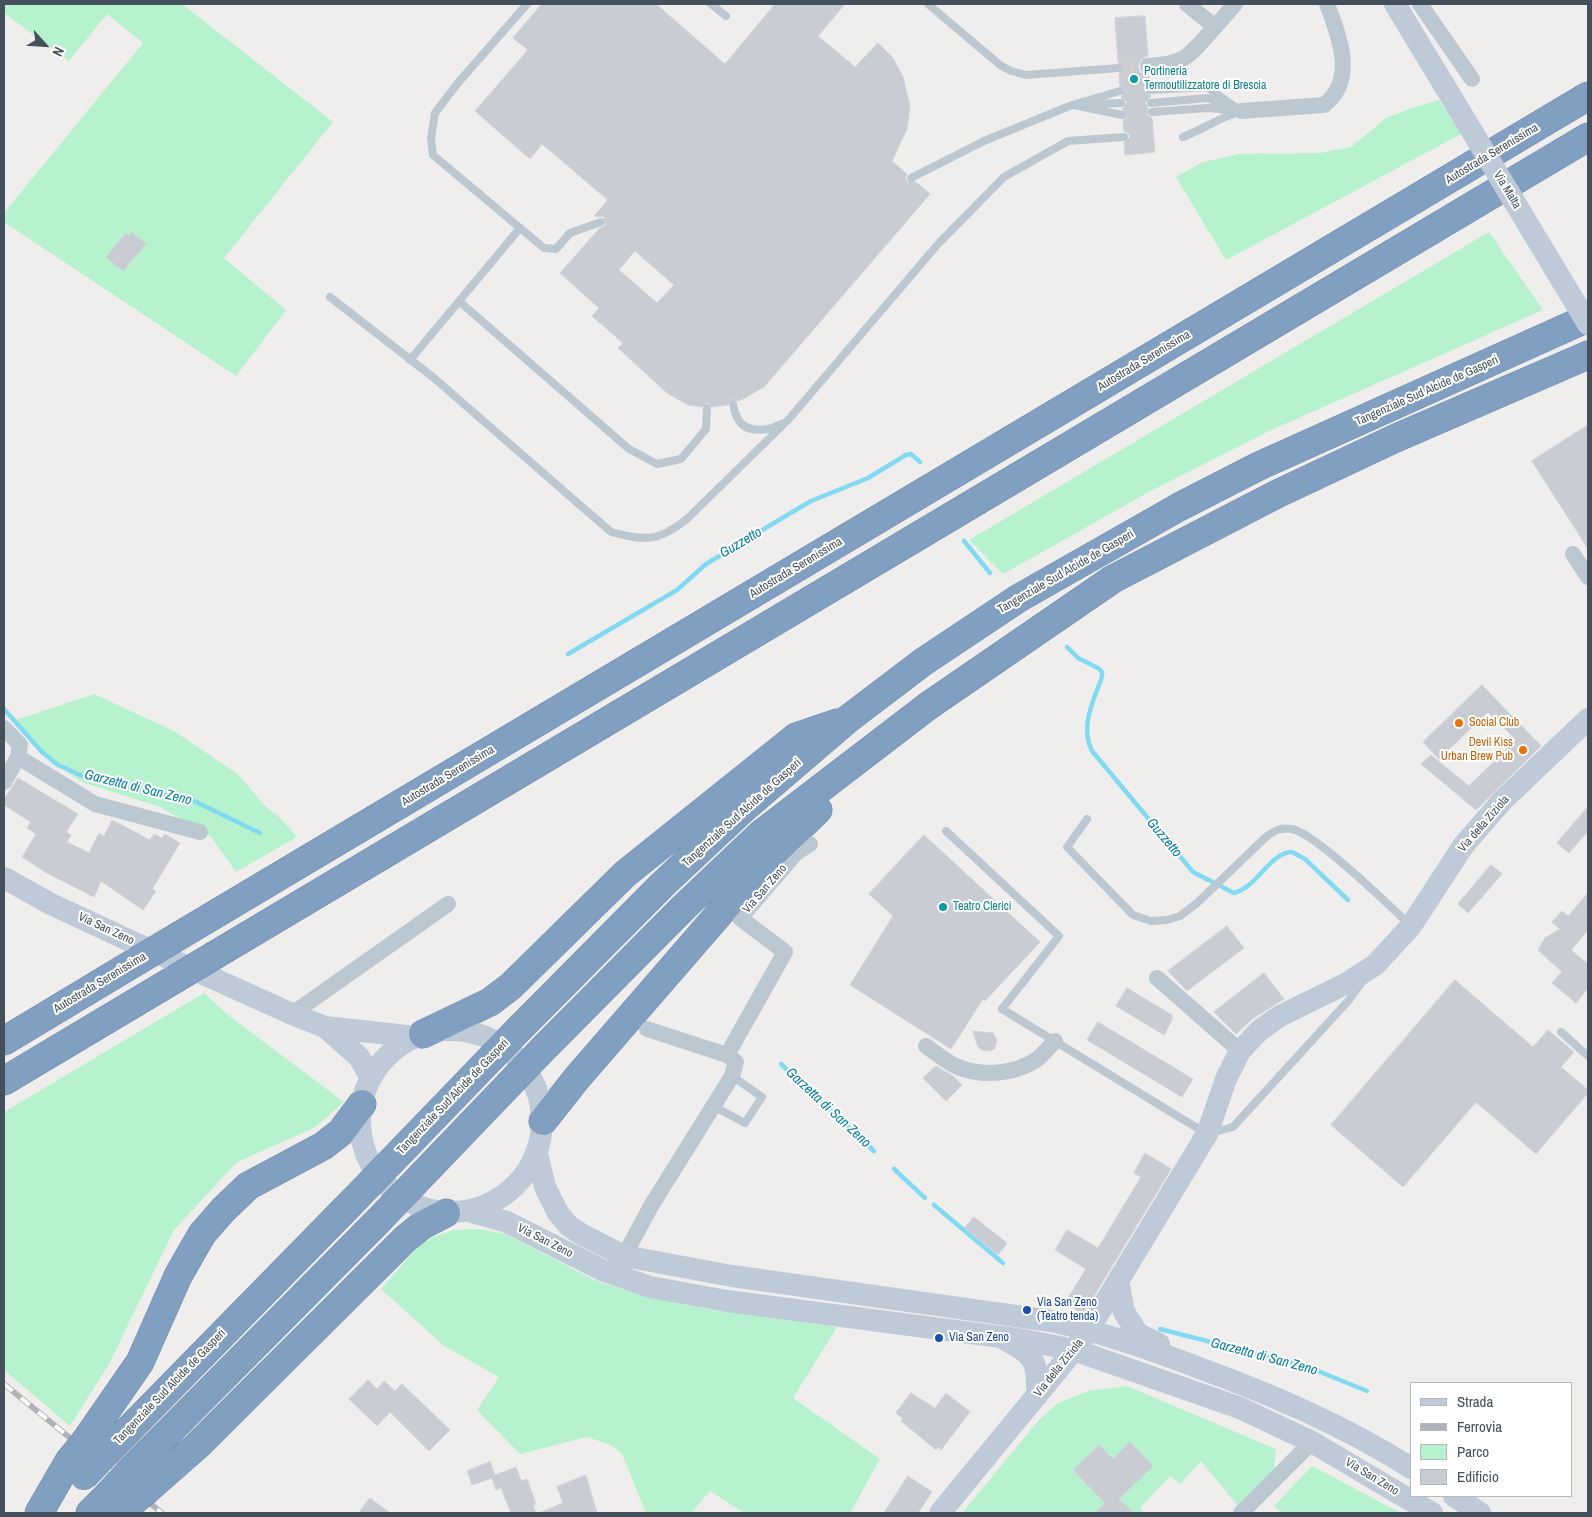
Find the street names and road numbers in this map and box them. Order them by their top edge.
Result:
street label: Autostrada Serenissima [1443,121,1541,187]
street label: Via Malta [1490,169,1524,211]
street label: Autostrada Serenissima [1095,328,1193,394]
street label: Tangenziale Sud Alcide de Gasperi [1353,353,1501,429]
street label: Tangenziale Sud Alcide de Gasperi [995,527,1137,617]
street label: Autostrada Serenissima [747,535,845,601]
street label: Autostrada Serenissima [399,743,497,809]
street label: Tangenziale Sud Alcide de Gasperi [680,756,804,870]
street label: Via della Ziziola [1455,793,1513,855]
street label: Via San Zeno [740,862,790,916]
street label: Via San Zeno [76,910,136,948]
street label: Autostrada Serenissima [51,950,149,1016]
street label: Tangenziale Sud Alcide de Gasperi [394,1036,512,1158]
street label: Via San Zeno [515,1221,575,1261]
street label: Tangenziale Sud Alcide de Gasperi [111,1326,229,1448]
street label: Via della Ziziola [1031,1336,1087,1400]
street label: Via San Zeno [1343,1455,1401,1499]

